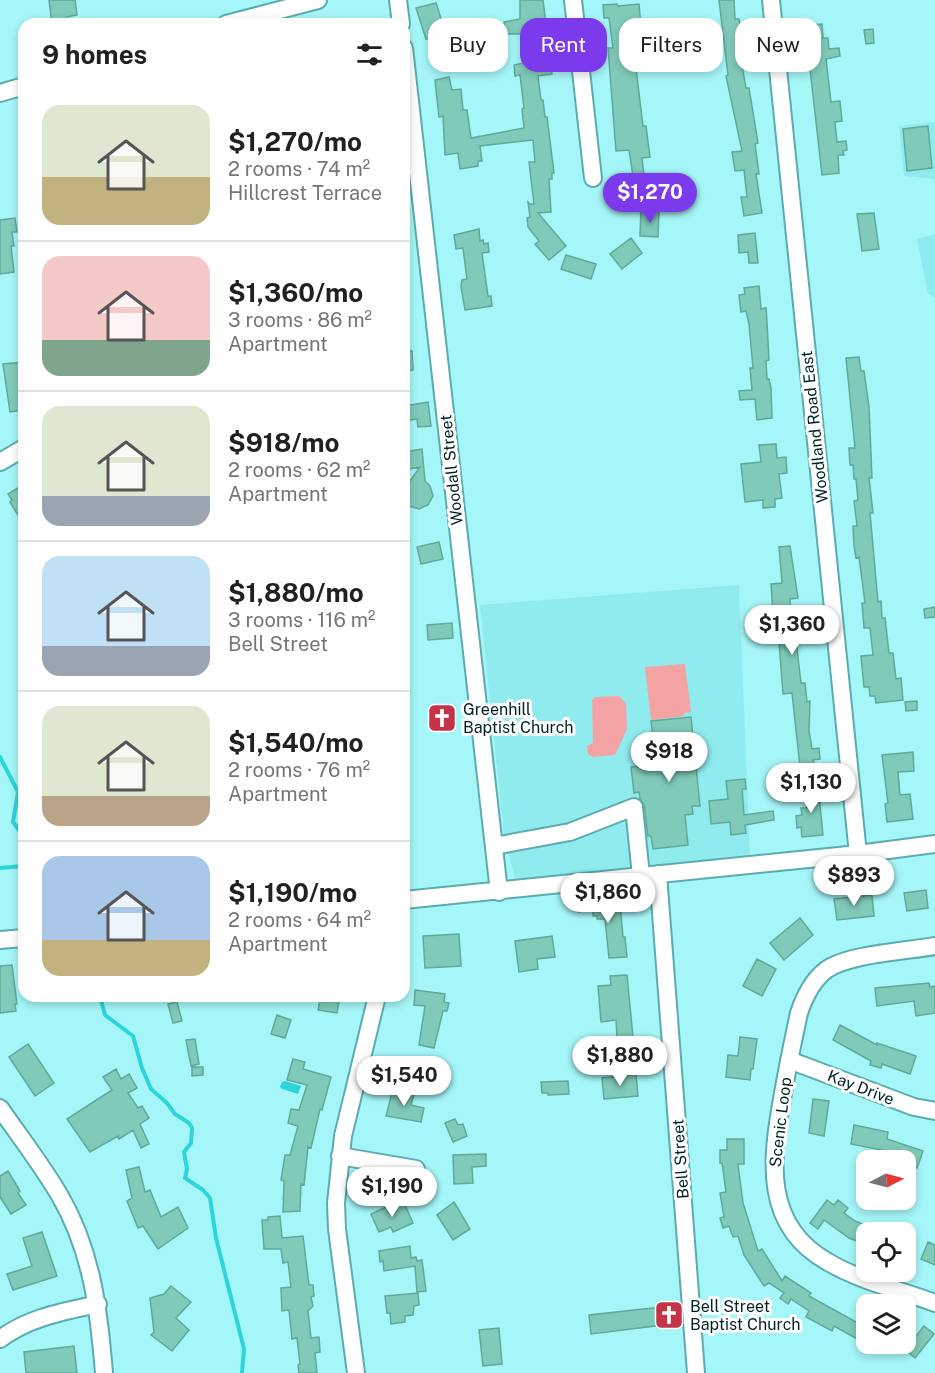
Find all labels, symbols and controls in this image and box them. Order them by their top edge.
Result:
chip: Buy [428,18,508,72]
chip: Rent [520,18,607,72]
chip: Filters [619,18,723,72]
chip: New [735,18,821,72]
icon: filters [353,38,386,71]
text: 9 homes [42,39,147,70]
text: $1,270/mo [228,126,362,157]
icon: home [90,129,162,201]
text: 2 rooms · 74 m² [228,157,370,181]
pin: $1,270 [601,173,699,224]
text: $1,270 [617,180,683,204]
text: Hillcrest Terrace [228,181,382,205]
text: $1,360/mo [228,277,363,308]
icon: home [90,280,162,352]
text: 3 rooms · 86 m² [228,308,372,332]
text: Apartment [228,332,328,356]
street label: Woodland Road East [797,350,832,504]
street label: Woodall Street [436,414,467,526]
text: $918/mo [228,427,340,458]
icon: home [90,430,162,502]
text: 2 rooms · 62 m² [228,458,370,482]
text: Apartment [228,482,328,506]
text: $1,880/mo [228,577,364,608]
icon: home [90,580,162,652]
pin: $1,360 [743,605,841,656]
text: 3 rooms · 116 m² [228,608,375,632]
text: $1,360 [759,612,826,636]
text: Bell Street [228,632,328,656]
place label: Greenhill Baptist Church [463,700,574,737]
church icon: Greenhill Baptist Church [426,702,458,734]
text: $1,540/mo [228,727,364,758]
icon: home [90,730,162,802]
pin: $918 [633,732,705,783]
text: $918 [645,739,693,763]
text: 2 rooms · 76 m² [228,758,370,782]
pin: $1,130 [762,763,860,814]
text: $1,130 [780,770,842,794]
text: Apartment [228,782,328,806]
pin: $893 [818,856,890,907]
text: $893 [827,863,881,887]
pin: $1,860 [559,873,657,924]
text: $1,190/mo [228,877,357,908]
icon: home [90,880,162,952]
text: $1,860 [574,880,642,904]
text: 2 rooms · 64 m² [228,908,371,932]
text: Apartment [228,932,328,956]
pin: $1,880 [571,1036,669,1087]
text: $1,880 [586,1043,654,1067]
pin: $1,540 [355,1056,453,1107]
text: $1,540 [370,1063,438,1087]
street label: Kay Drive [825,1066,897,1109]
street label: Scenic Loop [766,1076,795,1168]
street label: Bell Street [668,1118,693,1199]
north arrow [856,1150,916,1210]
map controls [856,1150,916,1354]
pin: $1,190 [343,1167,441,1218]
text: $1,190 [361,1174,423,1198]
button: locate [856,1222,916,1282]
button: layers [856,1294,916,1354]
place label: Bell Street Baptist Church [690,1297,801,1334]
church icon: Bell Street Baptist Church [653,1299,685,1331]

